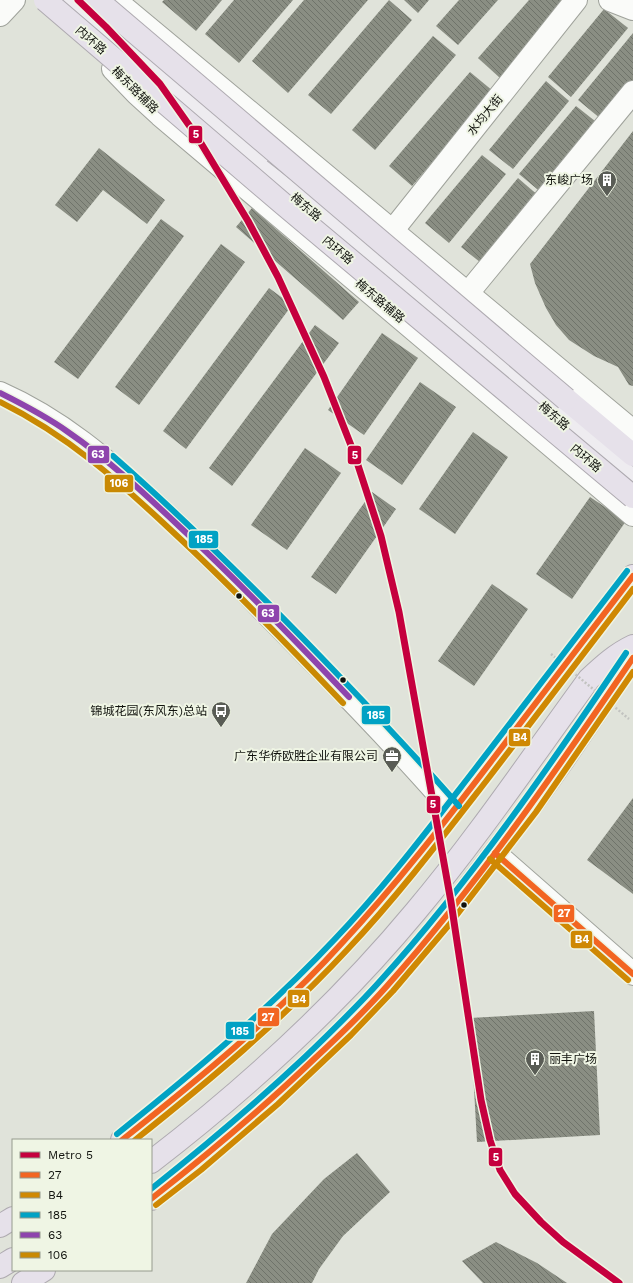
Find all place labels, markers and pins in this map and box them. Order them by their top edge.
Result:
building icon: 东峻广场 [596,169,618,197]
place label: 东峻广场 [545,173,593,187]
unlabelled marker [234,591,244,601]
unlabelled marker [338,675,348,685]
bus stop icon: 锦城花园(东风东)总站 [210,700,232,728]
place label: 锦城花园(东风东)总站 [91,704,207,718]
office icon: 广东华侨欧胜企业有限公司 [381,745,403,773]
place label: 广东华侨欧胜企业有限公司 [234,749,378,763]
unlabelled marker [459,900,469,910]
building icon: 丽丰广场 [524,1048,546,1076]
place label: 丽丰广场 [549,1052,597,1066]

